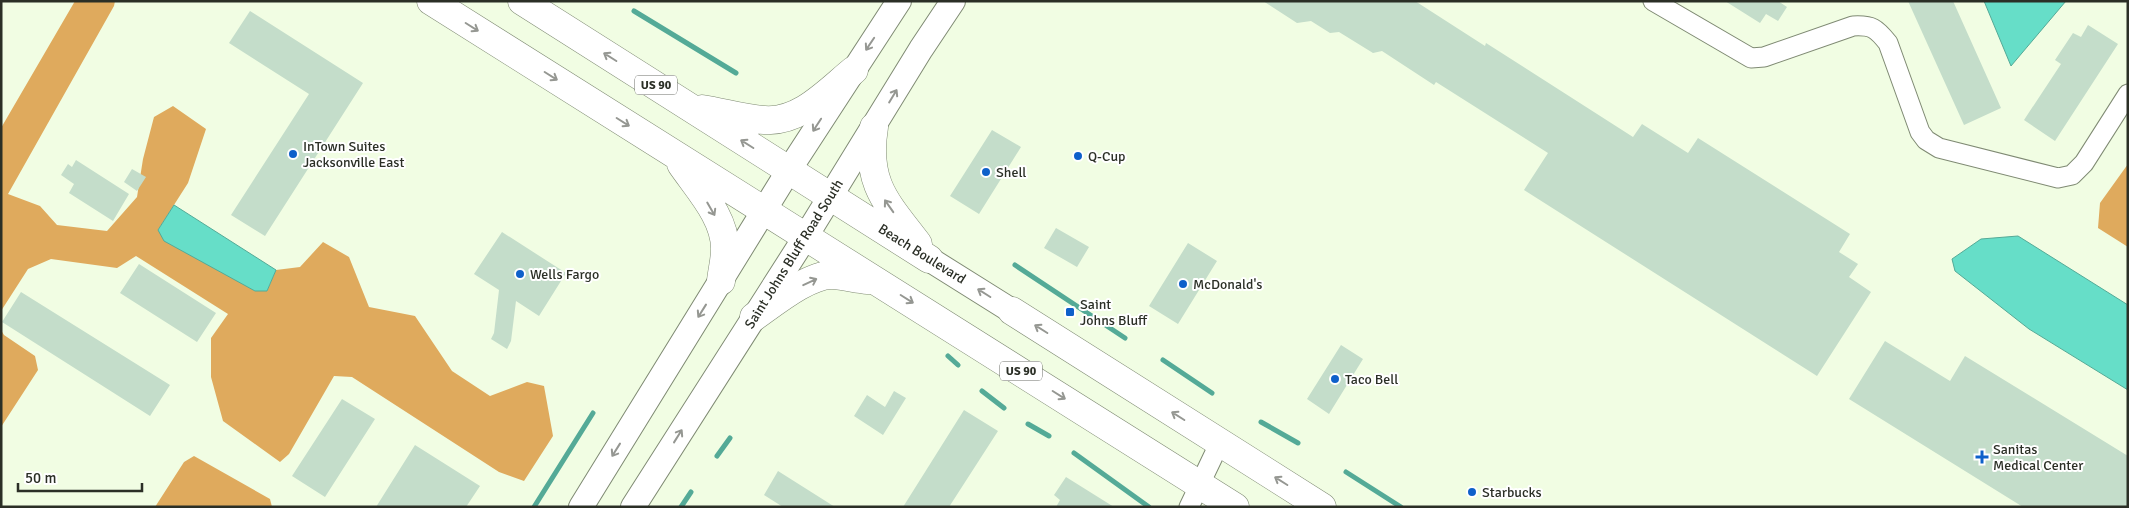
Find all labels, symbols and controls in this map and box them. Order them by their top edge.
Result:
one-way arrow [465,23,479,33]
one-way arrow [865,37,875,51]
one-way arrow [604,51,618,61]
one-way arrow [543,72,557,82]
road number: US 90 [635,76,677,94]
one-way arrow [888,89,898,103]
one-way arrow [616,117,630,127]
one-way arrow [812,118,822,132]
place label: InTown Suites Jacksonville East [303,138,404,171]
one-way arrow [741,138,755,148]
marker: InTown Suites Jacksonville East [287,148,299,160]
place label: Q-Cup [1088,148,1125,165]
marker: Q-Cup [1072,150,1084,162]
place label: Shell [996,164,1026,181]
marker: Shell [980,166,992,178]
street label: Saint Johns Bluff Road South [741,176,847,332]
one-way arrow [884,199,894,213]
one-way arrow [707,202,717,216]
street label: Beach Boulevard [875,220,969,288]
place label: Wells Fargo [530,266,599,283]
marker: Wells Fargo [514,268,526,280]
place label: McDonald's [1193,276,1262,293]
one-way arrow [802,277,817,286]
marker: McDonald's [1177,278,1189,290]
one-way arrow [977,288,991,298]
one-way arrow [899,295,913,305]
place label: Saint Johns Bluff [1080,296,1148,329]
one-way arrow [697,304,707,318]
marker: Saint Johns Bluff [1064,306,1076,318]
one-way arrow [1034,324,1048,334]
road number: US 90 [1000,362,1042,381]
place label: Taco Bell [1345,371,1398,388]
marker: Taco Bell [1329,373,1341,385]
one-way arrow [1052,390,1066,401]
one-way arrow [1172,410,1186,420]
one-way arrow [673,429,683,443]
place label: Sanitas Medical Center [1993,441,2084,474]
one-way arrow [611,442,621,456]
marker: Sanitas Medical Center [1975,450,1989,464]
scale bar [18,460,141,492]
text: 50 m [25,469,56,487]
one-way arrow [1274,475,1288,486]
place label: Starbucks [1482,484,1542,501]
marker: Starbucks [1466,486,1478,498]

